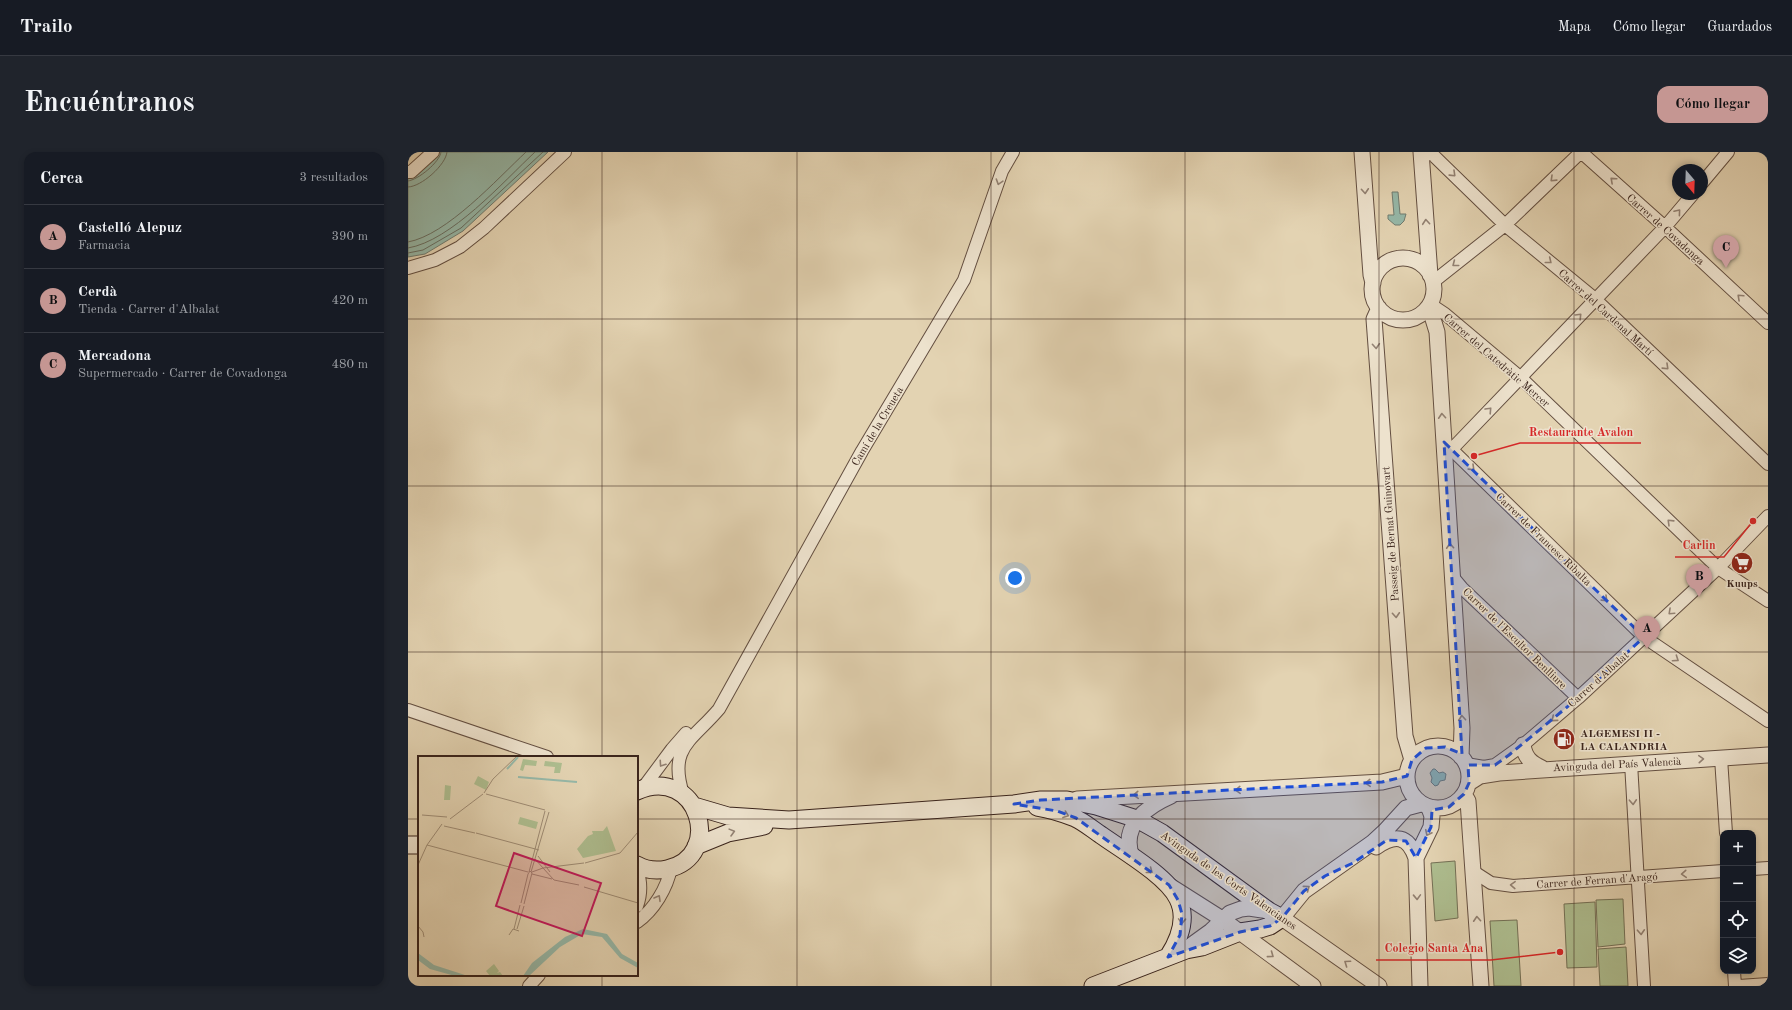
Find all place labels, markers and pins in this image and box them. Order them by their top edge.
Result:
pin: C [1713,235,1739,268]
callout: Restaurante Avalon [1520,419,1641,443]
callout: Carlin [1675,533,1724,557]
supermarket icon: Kuups [1729,550,1755,576]
pin: B [1686,564,1712,597]
place label: Kuups [1726,579,1758,590]
pin: A [1634,616,1660,649]
fuel station icon: ALGEMESI II - LA CALANDRIA [1551,726,1577,752]
place label: ALGEMESI II - LA CALANDRIA [1580,729,1668,753]
callout: Colegio Santa Ana [1376,936,1491,960]

